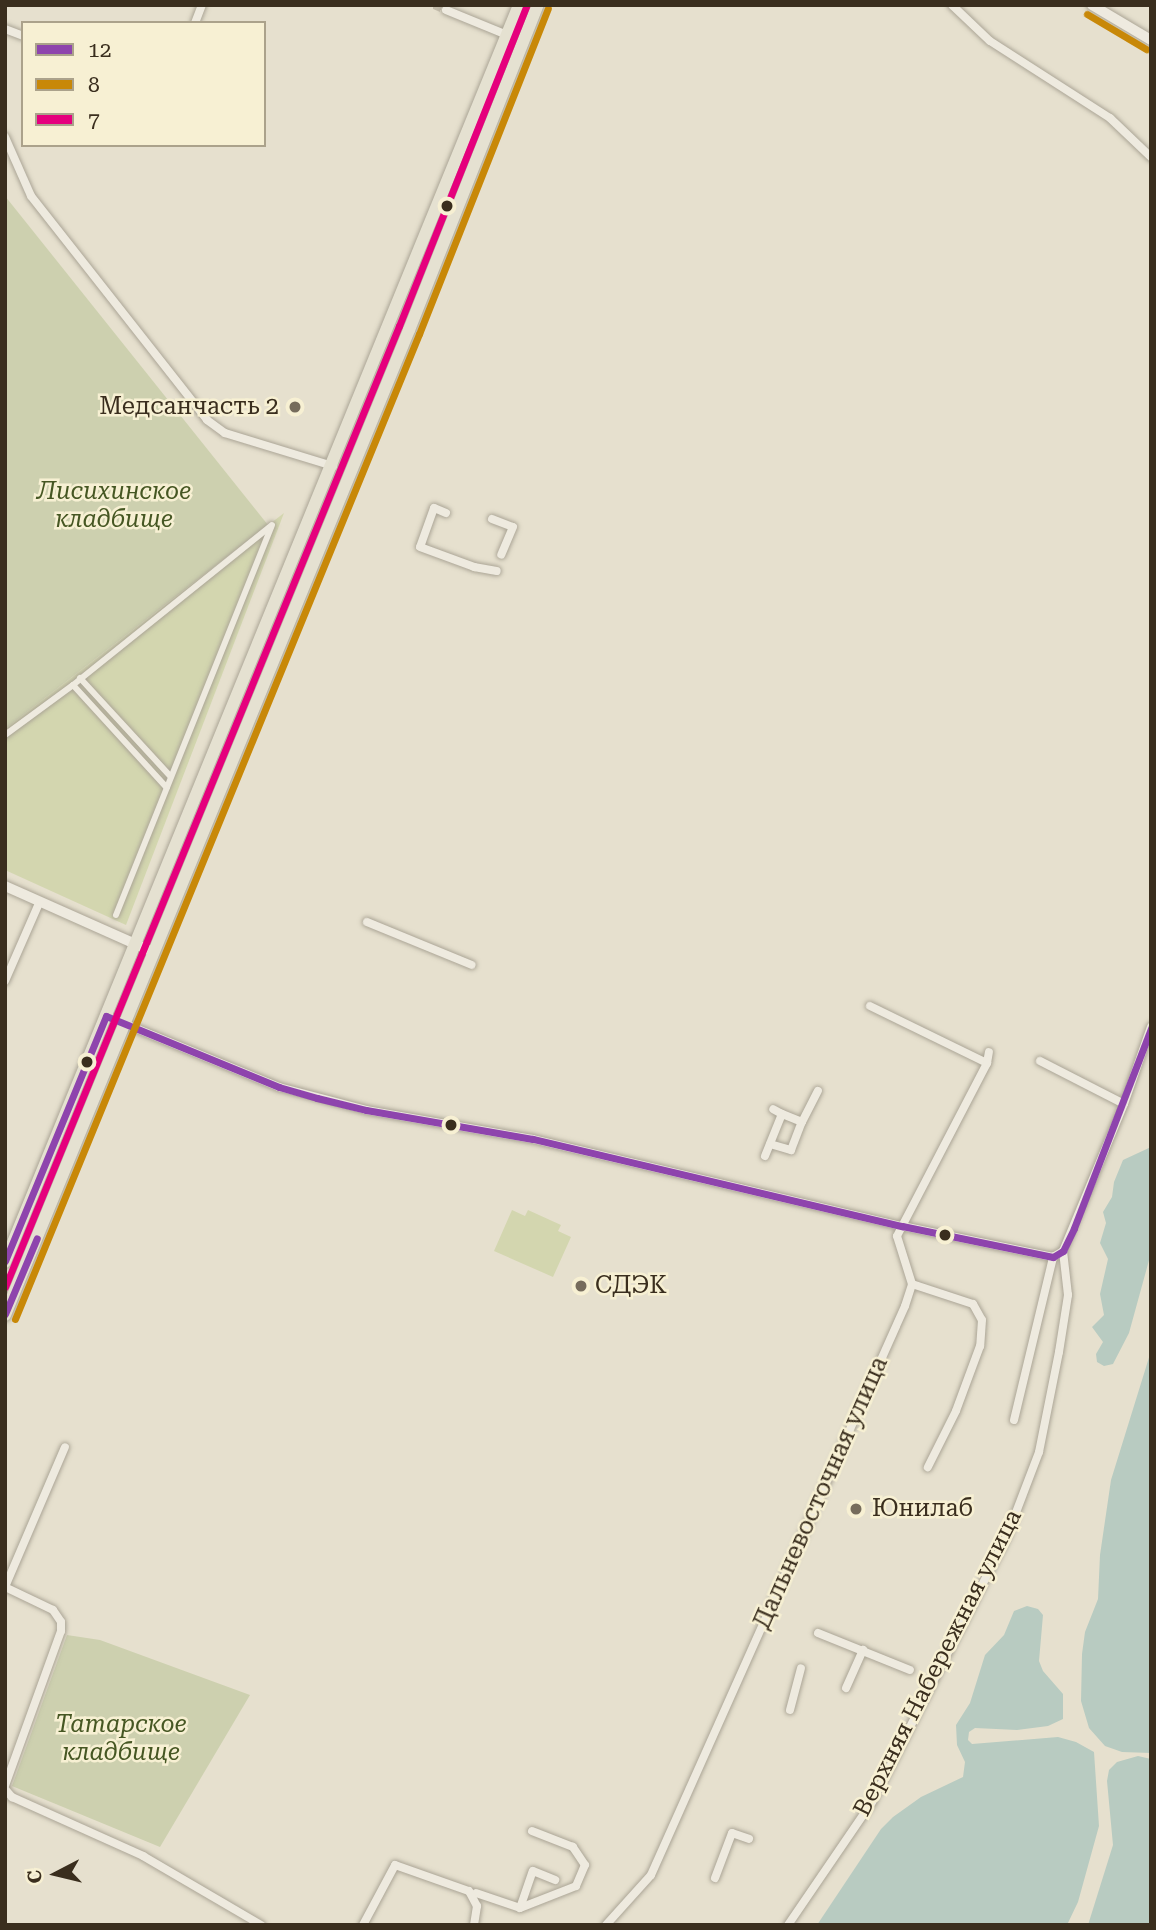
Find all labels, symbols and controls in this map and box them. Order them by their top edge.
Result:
legend [21,21,266,147]
text: 12 [88,38,112,62]
text: 8 [88,73,100,97]
text: 7 [88,108,100,132]
unlabelled marker [440,199,454,213]
place label: Медсанчасть 2 [99,393,279,421]
marker: Медсанчасть 2 [285,397,305,417]
park label: Лисихинское кладбище [37,478,191,534]
unlabelled marker [80,1055,94,1069]
unlabelled marker [444,1118,458,1132]
unlabelled marker [938,1228,952,1242]
place label: СДЭК [595,1272,667,1300]
marker: СДЭК [573,1278,589,1294]
street label: Дальневосточная улица [748,1352,894,1634]
place label: Юнилаб [872,1495,973,1523]
marker: Юнилаб [846,1499,866,1519]
street label: Верхняя Набережная улица [848,1505,1028,1821]
park label: Татарское кладбище [55,1711,187,1767]
north arrow [21,1839,91,1909]
text: С [22,1869,47,1885]

